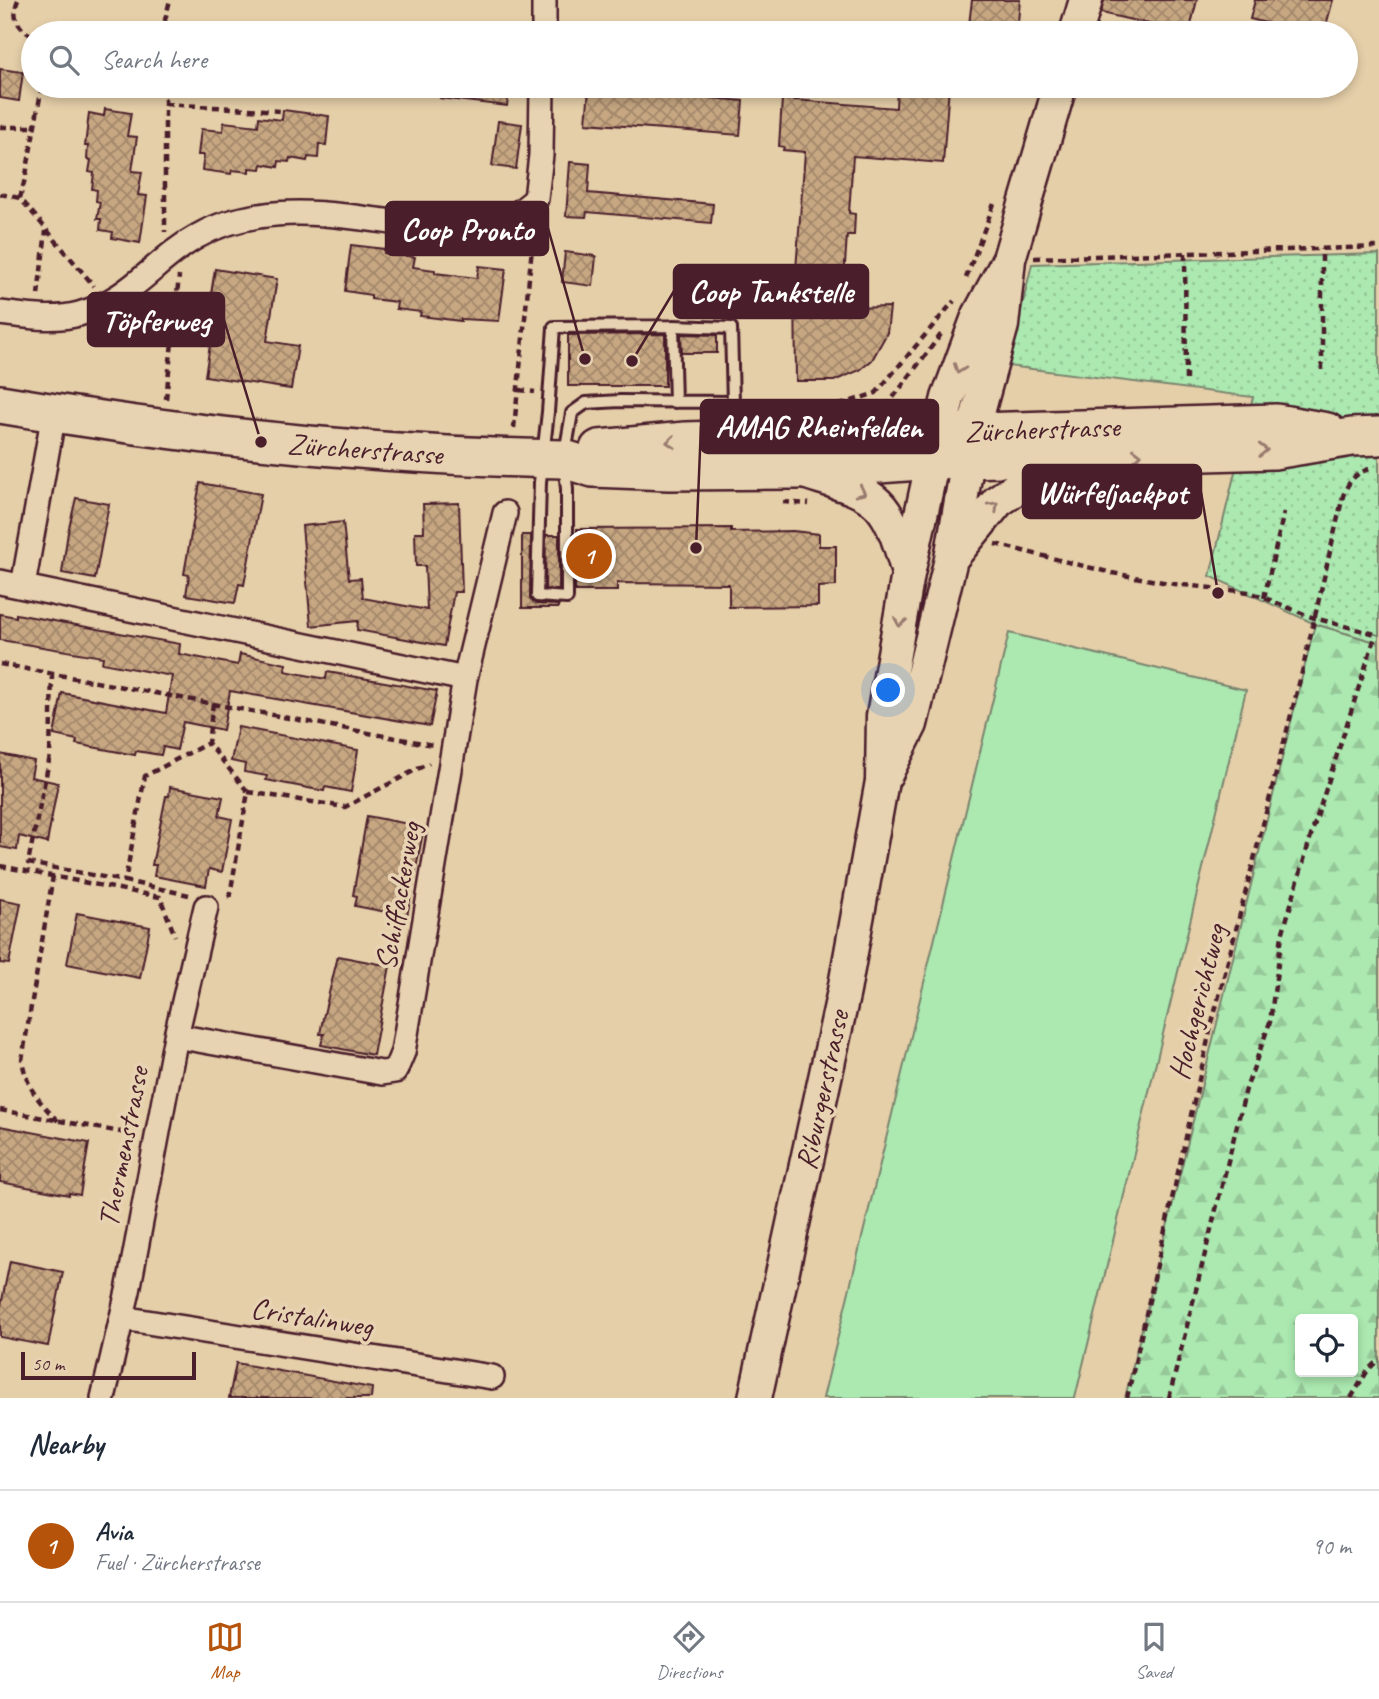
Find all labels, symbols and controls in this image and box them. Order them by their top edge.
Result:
search box [21,21,1358,98]
icon: search [45,41,83,79]
text: Search here [101,43,207,76]
callout: Coop Pronto [386,202,548,255]
text: Coop Pronto [401,209,536,250]
callout: Coop Tankstelle [674,265,868,318]
text: Coop Tankstelle [689,271,855,312]
callout: Töpferweg [88,293,224,346]
text: Töpferweg [102,300,214,341]
one-way arrow [954,362,968,374]
callout: AMAG Rheinfelden [701,400,938,453]
text: AMAG Rheinfelden [716,406,925,447]
street label: Zürcherstrasse [964,407,1123,451]
street label: Zürcherstrasse [286,425,446,474]
one-way arrow [665,434,676,449]
one-way arrow [1258,443,1269,458]
one-way arrow [1132,447,1143,462]
callout: Würfeljackpot [1023,465,1201,518]
text: Würfeljackpot [1037,472,1190,513]
one-way arrow [854,484,866,498]
one-way arrow [985,502,998,515]
pin: 1 [566,530,612,582]
one-way arrow [893,616,908,628]
your location [871,673,905,707]
street label: Schiffackerweg [366,818,430,973]
street label: Hochgerichtweg [1159,918,1235,1084]
street label: Riburgerstrasse [787,1005,858,1173]
street label: Thermenstrasse [89,1061,158,1230]
street label: Cristalinweg [248,1289,377,1346]
map controls [1295,1314,1358,1377]
button: locate [1295,1314,1358,1377]
scale bar [21,1349,196,1381]
text: 50 m [32,1352,64,1376]
text: Nearby [28,1425,104,1463]
text: Avia [95,1515,133,1548]
text: 1 [46,1532,56,1561]
text: 90 m [1312,1532,1351,1561]
text: Fuel · Zürcherstrasse [95,1548,260,1577]
tab: Map [206,1618,244,1684]
tab: Directions [656,1618,723,1684]
tab: Saved [1135,1618,1173,1684]

